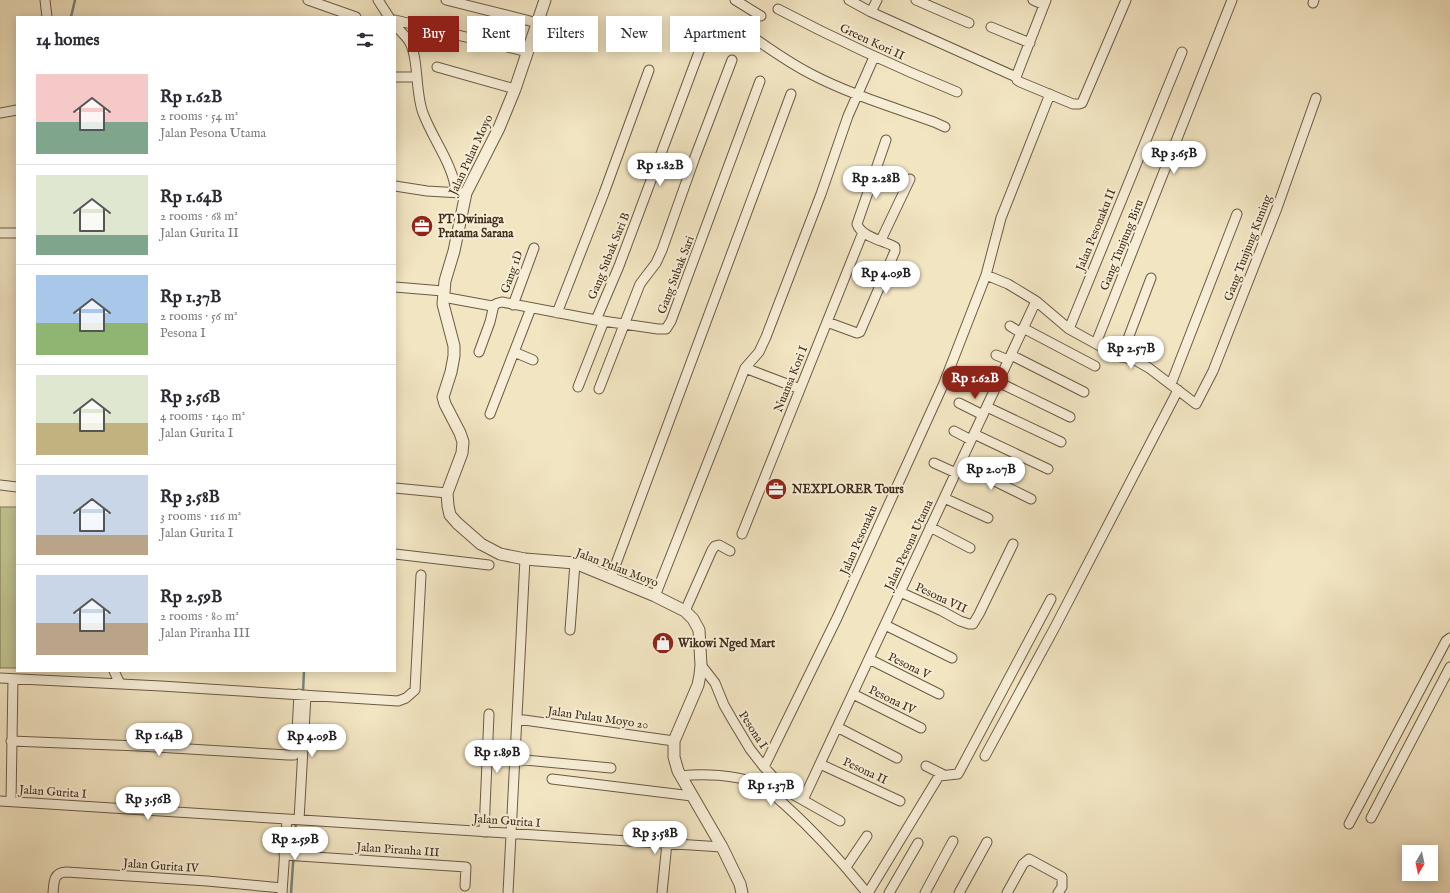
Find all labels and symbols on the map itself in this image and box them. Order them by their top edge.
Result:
street label: Green Kori II [837,20,907,64]
street label: Jalan Pulau Moyo [445,112,497,200]
pin: Rp 3.65B [1133,141,1215,175]
pin: Rp 1.82B [619,153,701,187]
pin: Rp 2.28B [835,166,917,200]
street label: Jalan Pesonaku II [1072,187,1120,276]
street label: Gang Tunjung Kuning [1221,192,1275,303]
street label: Gang Tunjung Biru [1097,197,1147,293]
street label: Gang Subak Sari B [585,210,633,302]
place label: PT Dwiniaga Pratama Sarana [438,212,514,241]
office icon: PT Dwiniaga Pratama Sarana [409,213,435,239]
street label: Gang Subak Sari [654,234,698,316]
street label: Gang 1D [497,248,527,295]
pin: Rp 4.09B [845,261,927,295]
pin: Rp 2.57B [1090,336,1172,370]
street label: Nuansa Kori I [771,344,811,414]
pin: Rp 1.62B [934,366,1016,400]
pin: Rp 2.07B [950,457,1032,491]
office icon: NEXPLORER Tours [763,476,789,502]
place label: NEXPLORER Tours [791,482,904,497]
street label: Jalan Pesona Utama [881,497,938,595]
street label: Jalan Pesonaku [836,503,882,579]
street label: Jalan Pulau Moyo [571,545,661,592]
street label: Pesona VII [913,580,969,616]
shop icon: Wikowi Nged Mart [650,630,676,656]
place label: Wikowi Nged Mart [677,636,776,652]
street label: Pesona V [885,649,934,683]
street label: Pesona IV [866,682,919,718]
street label: Jalan Pulau Moyo 20 [545,703,649,733]
street label: Pesona I [735,708,771,752]
pin: Rp 1.64B [118,723,200,757]
pin: Rp 4.09B [271,724,353,758]
pin: Rp 1.89B [456,740,538,774]
street label: Pesona II [840,754,890,788]
pin: Rp 1.37B [730,773,812,807]
street label: Jalan Gurita I [17,782,87,803]
pin: Rp 3.56B [107,787,189,821]
street label: Jalan Gurita I [471,811,541,832]
pin: Rp 3.58B [614,821,696,855]
pin: Rp 2.59B [254,827,336,861]
street label: Jalan Piranha III [354,839,440,861]
north arrow [1402,845,1438,881]
street label: Jalan Gurita IV [121,856,200,877]

